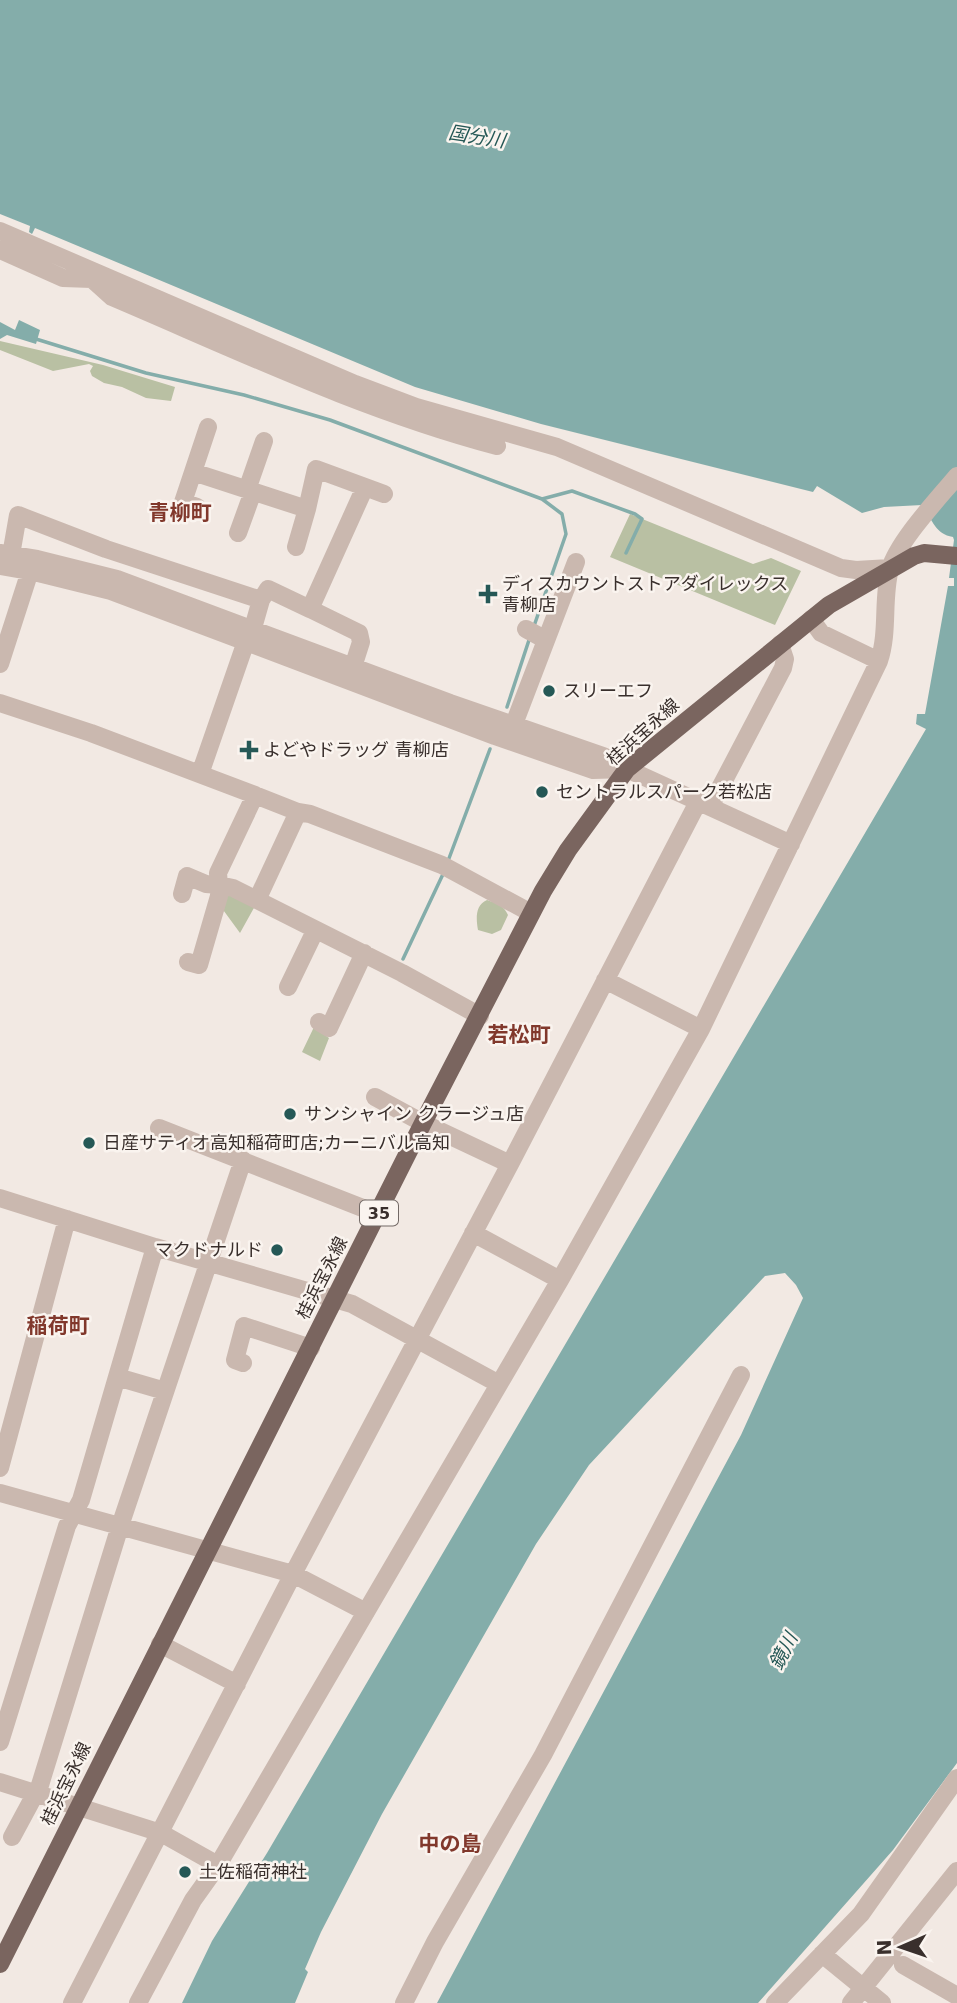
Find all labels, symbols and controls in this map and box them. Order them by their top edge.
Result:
water label: 国分川 [447,121,509,152]
district label: 青柳町 [149,501,212,525]
place label: ディスカウントストアダイレックス 青柳店 [502,573,788,615]
marker: ディスカウントストアダイレックス 青柳店 [480,586,496,602]
place label: スリーエフ [563,680,653,701]
marker: スリーエフ [541,683,557,699]
street label: 桂浜宝永線 [602,694,683,770]
place label: よどやドラッグ 青柳店 [263,739,449,760]
marker: よどやドラッグ 青柳店 [241,742,257,758]
place label: セントラルスパーク若松店 [556,781,772,802]
marker: セントラルスパーク若松店 [534,784,550,800]
district label: 若松町 [488,1023,551,1047]
place label: サンシャイン クラージュ店 [304,1103,524,1124]
marker: サンシャイン クラージュ店 [282,1106,298,1122]
place label: 日産サティオ高知稲荷町店;カーニバル高知 [103,1132,450,1153]
marker: 日産サティオ高知稲荷町店;カーニバル高知 [81,1135,97,1151]
road number: 35 [360,1200,398,1226]
street label: 桂浜宝永線 [292,1233,351,1323]
place label: マクドナルド [155,1239,263,1260]
marker: マクドナルド [269,1242,285,1258]
district label: 稲荷町 [27,1314,90,1338]
water label: 鏡川 [765,1627,802,1673]
street label: 桂浜宝永線 [36,1739,95,1829]
district label: 中の島 [419,1832,482,1856]
place label: 土佐稲荷神社 [199,1861,307,1882]
marker: 土佐稲荷神社 [177,1864,193,1880]
north arrow [866,1912,936,1982]
text: N [873,1939,895,1956]

